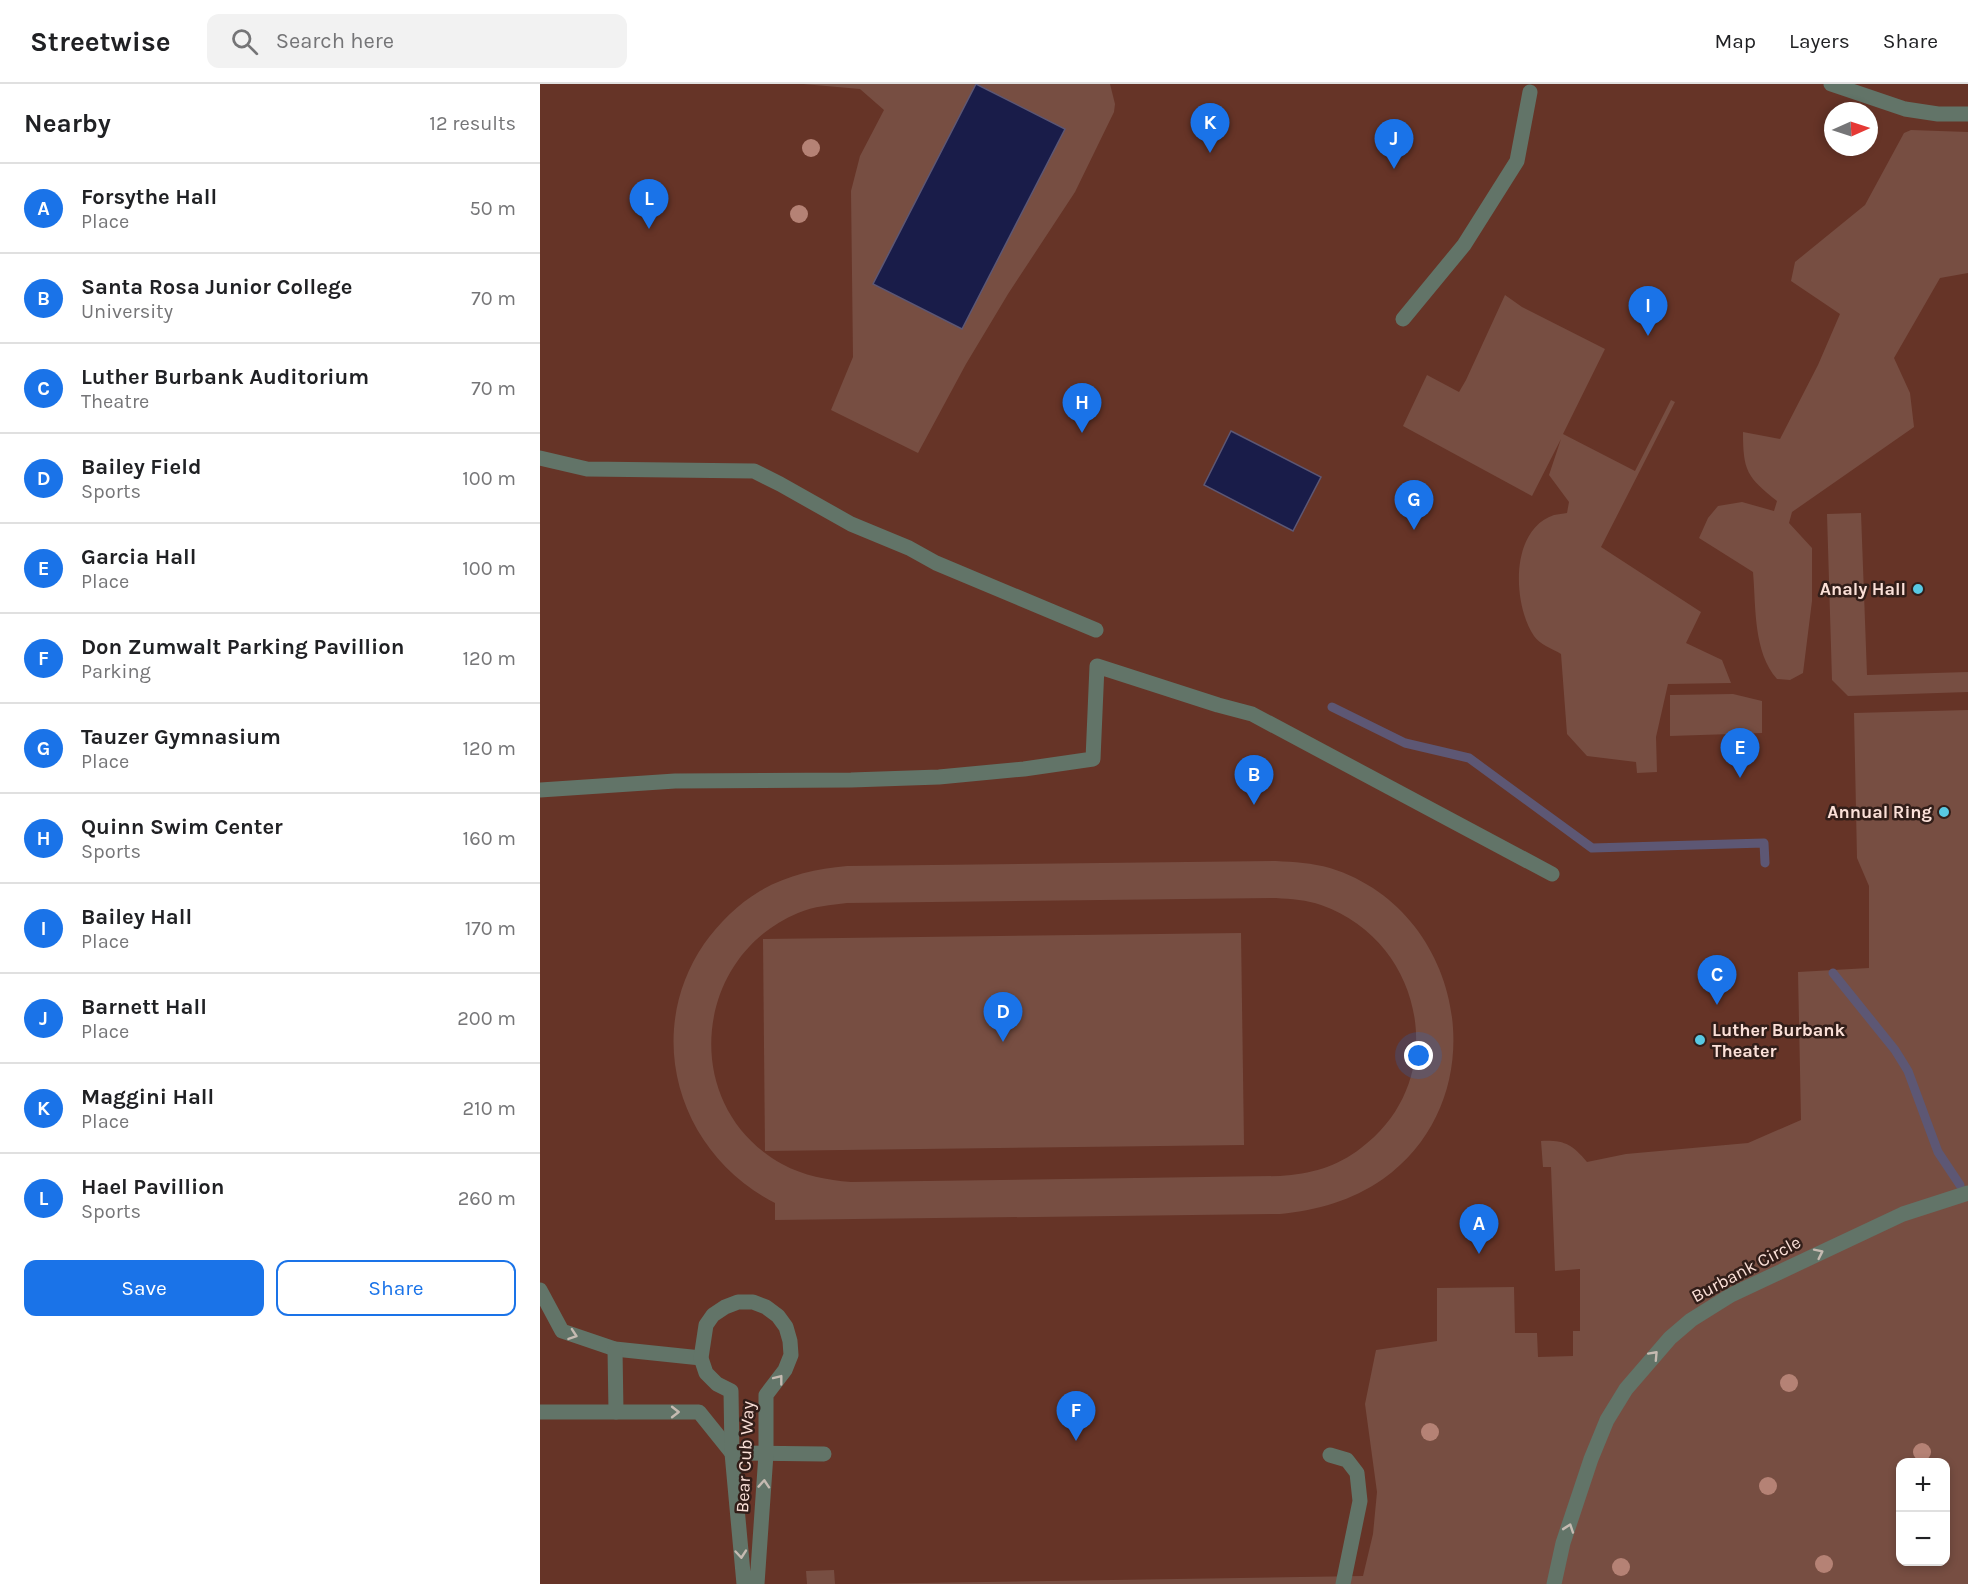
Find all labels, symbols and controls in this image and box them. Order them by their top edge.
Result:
search box [207,14,627,68]
text: Streetwise [30,25,171,58]
icon: search [228,25,261,58]
text: Search here [276,28,394,54]
text: Map [1714,29,1756,53]
text: Layers [1789,29,1850,53]
text: Share [1883,29,1938,53]
north arrow [1824,102,1878,156]
pin: K [1190,104,1230,153]
text: Nearby [24,108,111,139]
text: 12 results [429,112,516,135]
pin: J [1374,120,1414,169]
pin: L [630,180,668,229]
text: Forsythe Hall [81,184,217,210]
text: A [37,197,50,220]
text: 50 m [469,197,516,220]
text: Place [81,210,129,233]
text: Santa Rosa Junior College [81,274,352,300]
pin: I [1628,286,1668,336]
text: B [37,287,50,310]
text: 70 m [471,287,516,310]
text: University [81,300,173,323]
text: Luther Burbank Auditorium [81,364,369,390]
text: C [37,377,50,400]
text: 70 m [471,377,516,400]
pin: H [1062,384,1102,433]
text: Theatre [81,390,149,413]
text: Bailey Field [81,454,201,480]
text: D [37,467,50,490]
text: 100 m [462,467,516,490]
text: Sports [81,480,141,503]
pin: G [1394,480,1434,530]
text: Garcia Hall [81,544,197,570]
text: E [38,557,49,580]
text: 100 m [462,557,516,580]
text: Place [81,570,129,593]
place label: Analy Hall [1820,578,1906,600]
marker: Analy Hall [1911,582,1925,596]
text: Don Zumwalt Parking Pavillion [81,634,404,660]
text: F [38,647,49,670]
text: 120 m [462,647,516,670]
text: Parking [81,660,151,683]
text: Tauzer Gymnasium [81,724,281,750]
pin: E [1720,728,1760,778]
text: G [37,737,50,760]
text: 120 m [462,737,516,760]
text: Place [81,750,129,773]
pin: B [1234,756,1274,805]
place label: Annual Ring [1827,801,1933,823]
marker: Annual Ring [1937,805,1951,819]
text: Quinn Swim Center [81,814,283,840]
text: H [36,827,51,850]
text: 160 m [463,827,516,850]
text: Sports [81,840,141,863]
text: Bailey Hall [81,904,192,930]
text: I [40,917,47,940]
text: 170 m [465,917,516,940]
text: Place [81,930,129,953]
pin: C [1698,956,1736,1005]
pin: D [984,992,1022,1042]
text: Barnett Hall [81,994,207,1020]
text: J [39,1007,48,1030]
text: 200 m [457,1007,516,1030]
place label: Luther Burbank Theater [1712,1019,1845,1062]
text: Place [81,1020,129,1043]
marker: Luther Burbank Theater [1693,1033,1707,1047]
your location [1404,1041,1433,1070]
text: Maggini Hall [81,1084,214,1110]
text: K [37,1097,50,1120]
text: 210 m [462,1097,516,1120]
text: Place [81,1110,129,1133]
text: Hael Pavillion [81,1174,224,1200]
text: L [39,1187,48,1210]
text: 260 m [458,1187,516,1210]
text: Sports [81,1200,141,1223]
pin: A [1460,1204,1498,1254]
street label: Burbank Circle [1687,1231,1805,1307]
one-way arrow [1812,1249,1823,1261]
button: Save [24,1260,264,1316]
button: Share [276,1260,516,1316]
one-way arrow [567,1327,578,1340]
one-way arrow [1647,1351,1658,1362]
one-way arrow [771,1374,782,1385]
pin: F [1056,1392,1096,1441]
street label: Bear Cub Way [731,1400,759,1513]
one-way arrow [670,1406,679,1418]
map controls [1896,1458,1950,1566]
button: + [1896,1458,1950,1512]
one-way arrow [757,1479,770,1488]
button: − [1896,1512,1950,1566]
one-way arrow [1561,1523,1574,1533]
one-way arrow [735,1549,748,1558]

